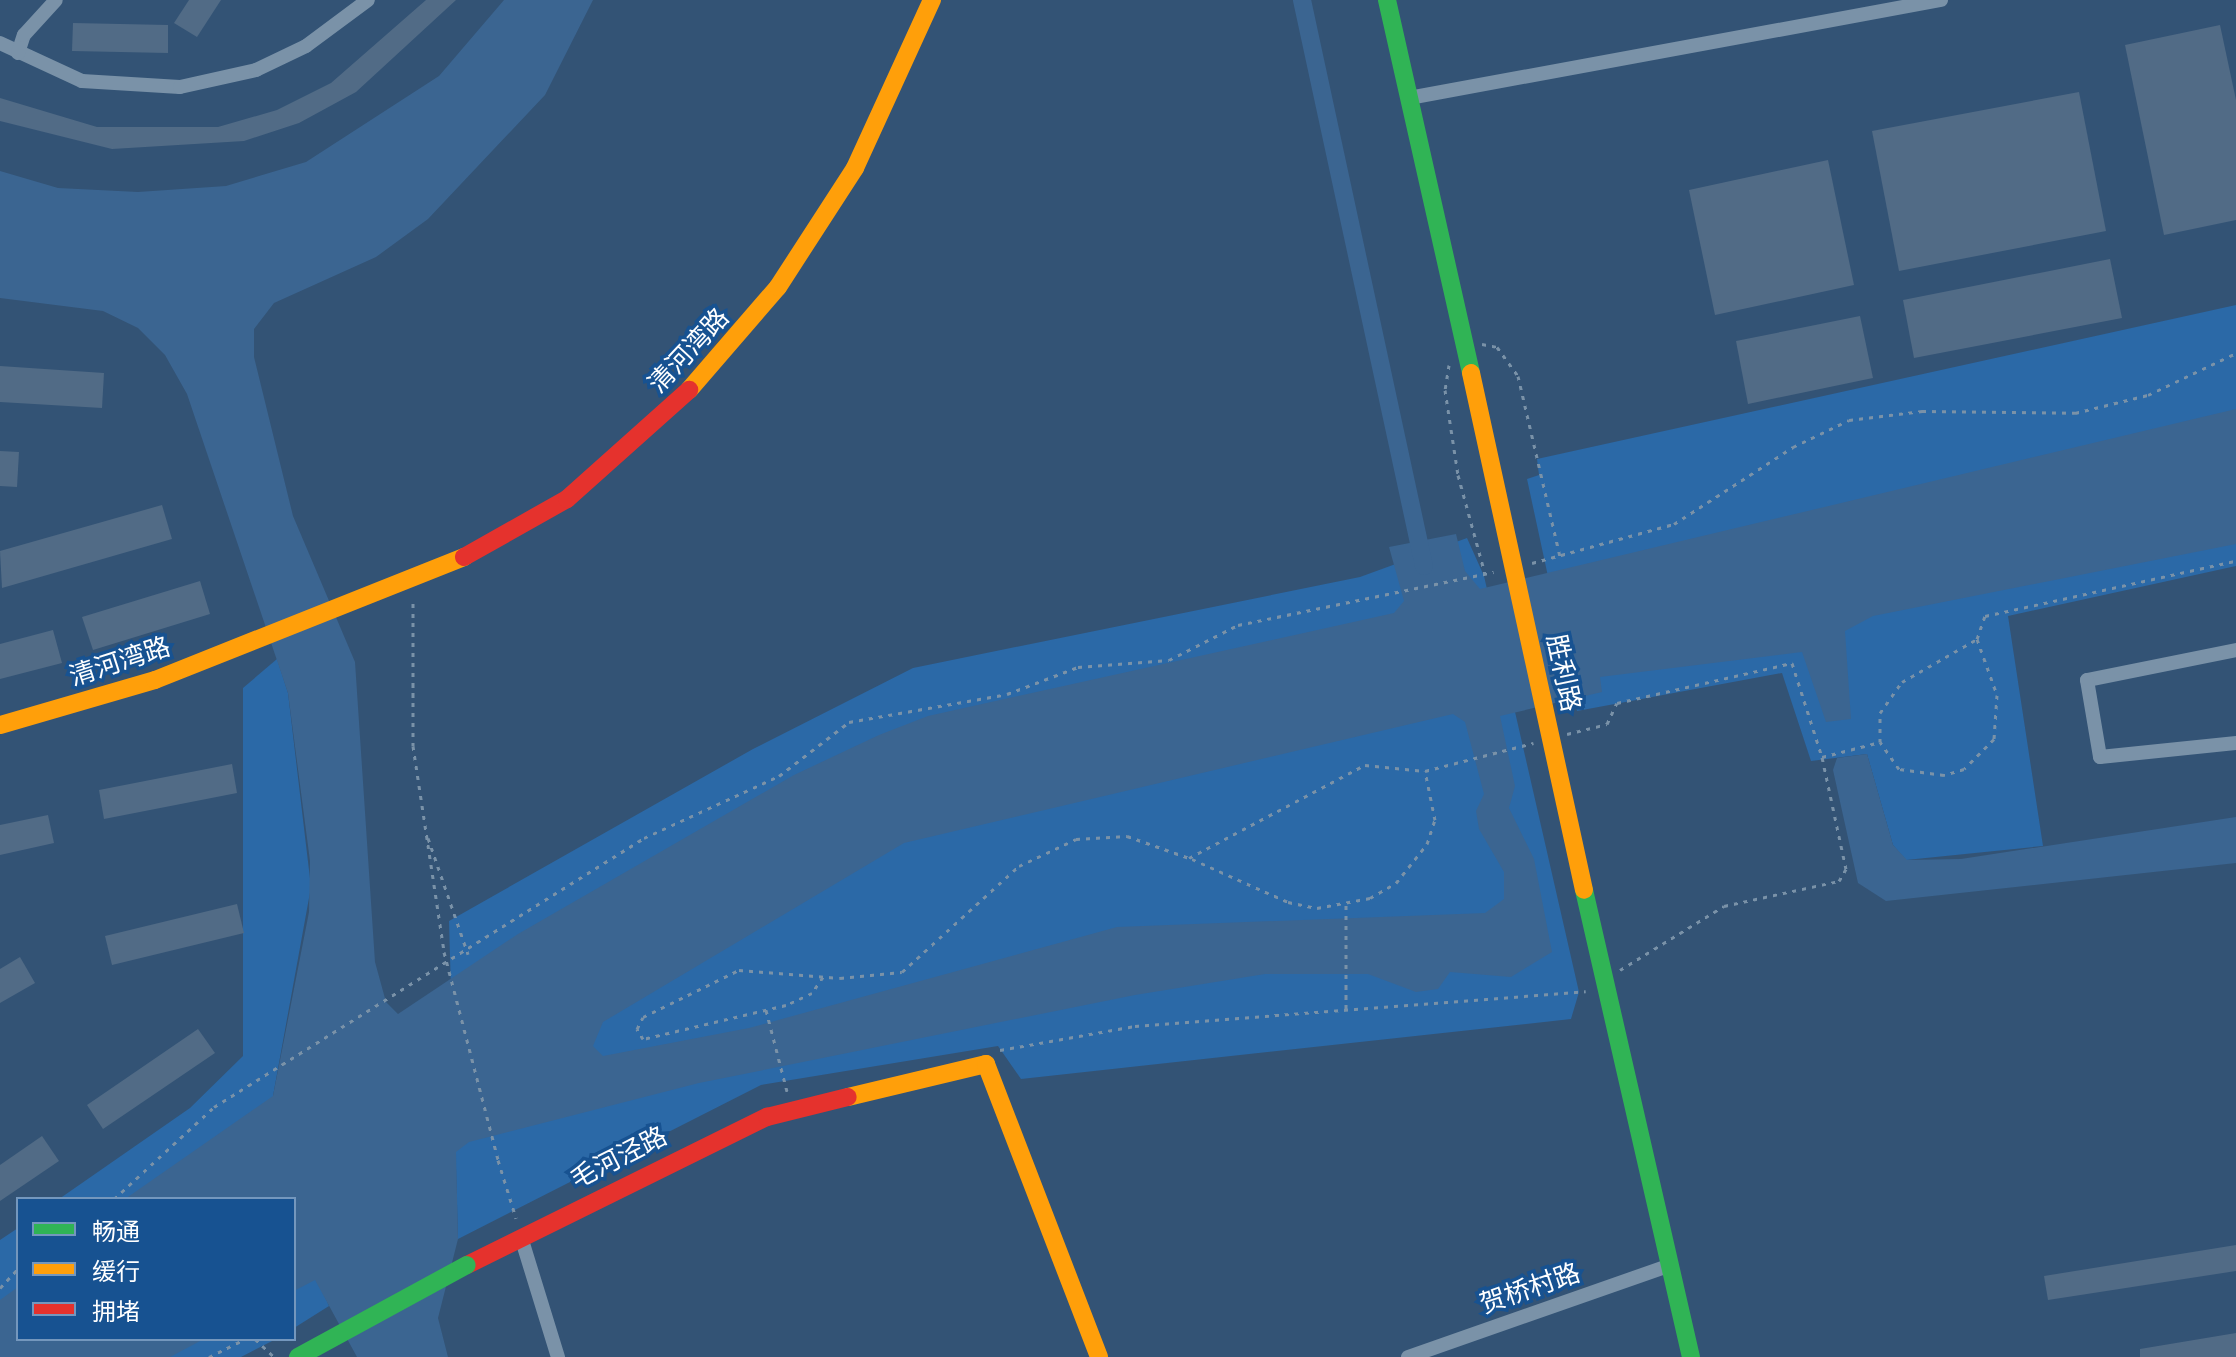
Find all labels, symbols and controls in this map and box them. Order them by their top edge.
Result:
street label: 清河湾路 [642,302,736,400]
street label: 清河湾路 [66,631,174,693]
street label: 胜利路 [1540,632,1586,714]
street label: 毛河泾路 [566,1120,672,1196]
legend [16,1197,296,1341]
text: 畅通 [92,1218,140,1246]
street label: 贺桥村路 [1476,1257,1584,1321]
text: 缓行 [92,1258,140,1286]
text: 拥堵 [92,1298,140,1326]

